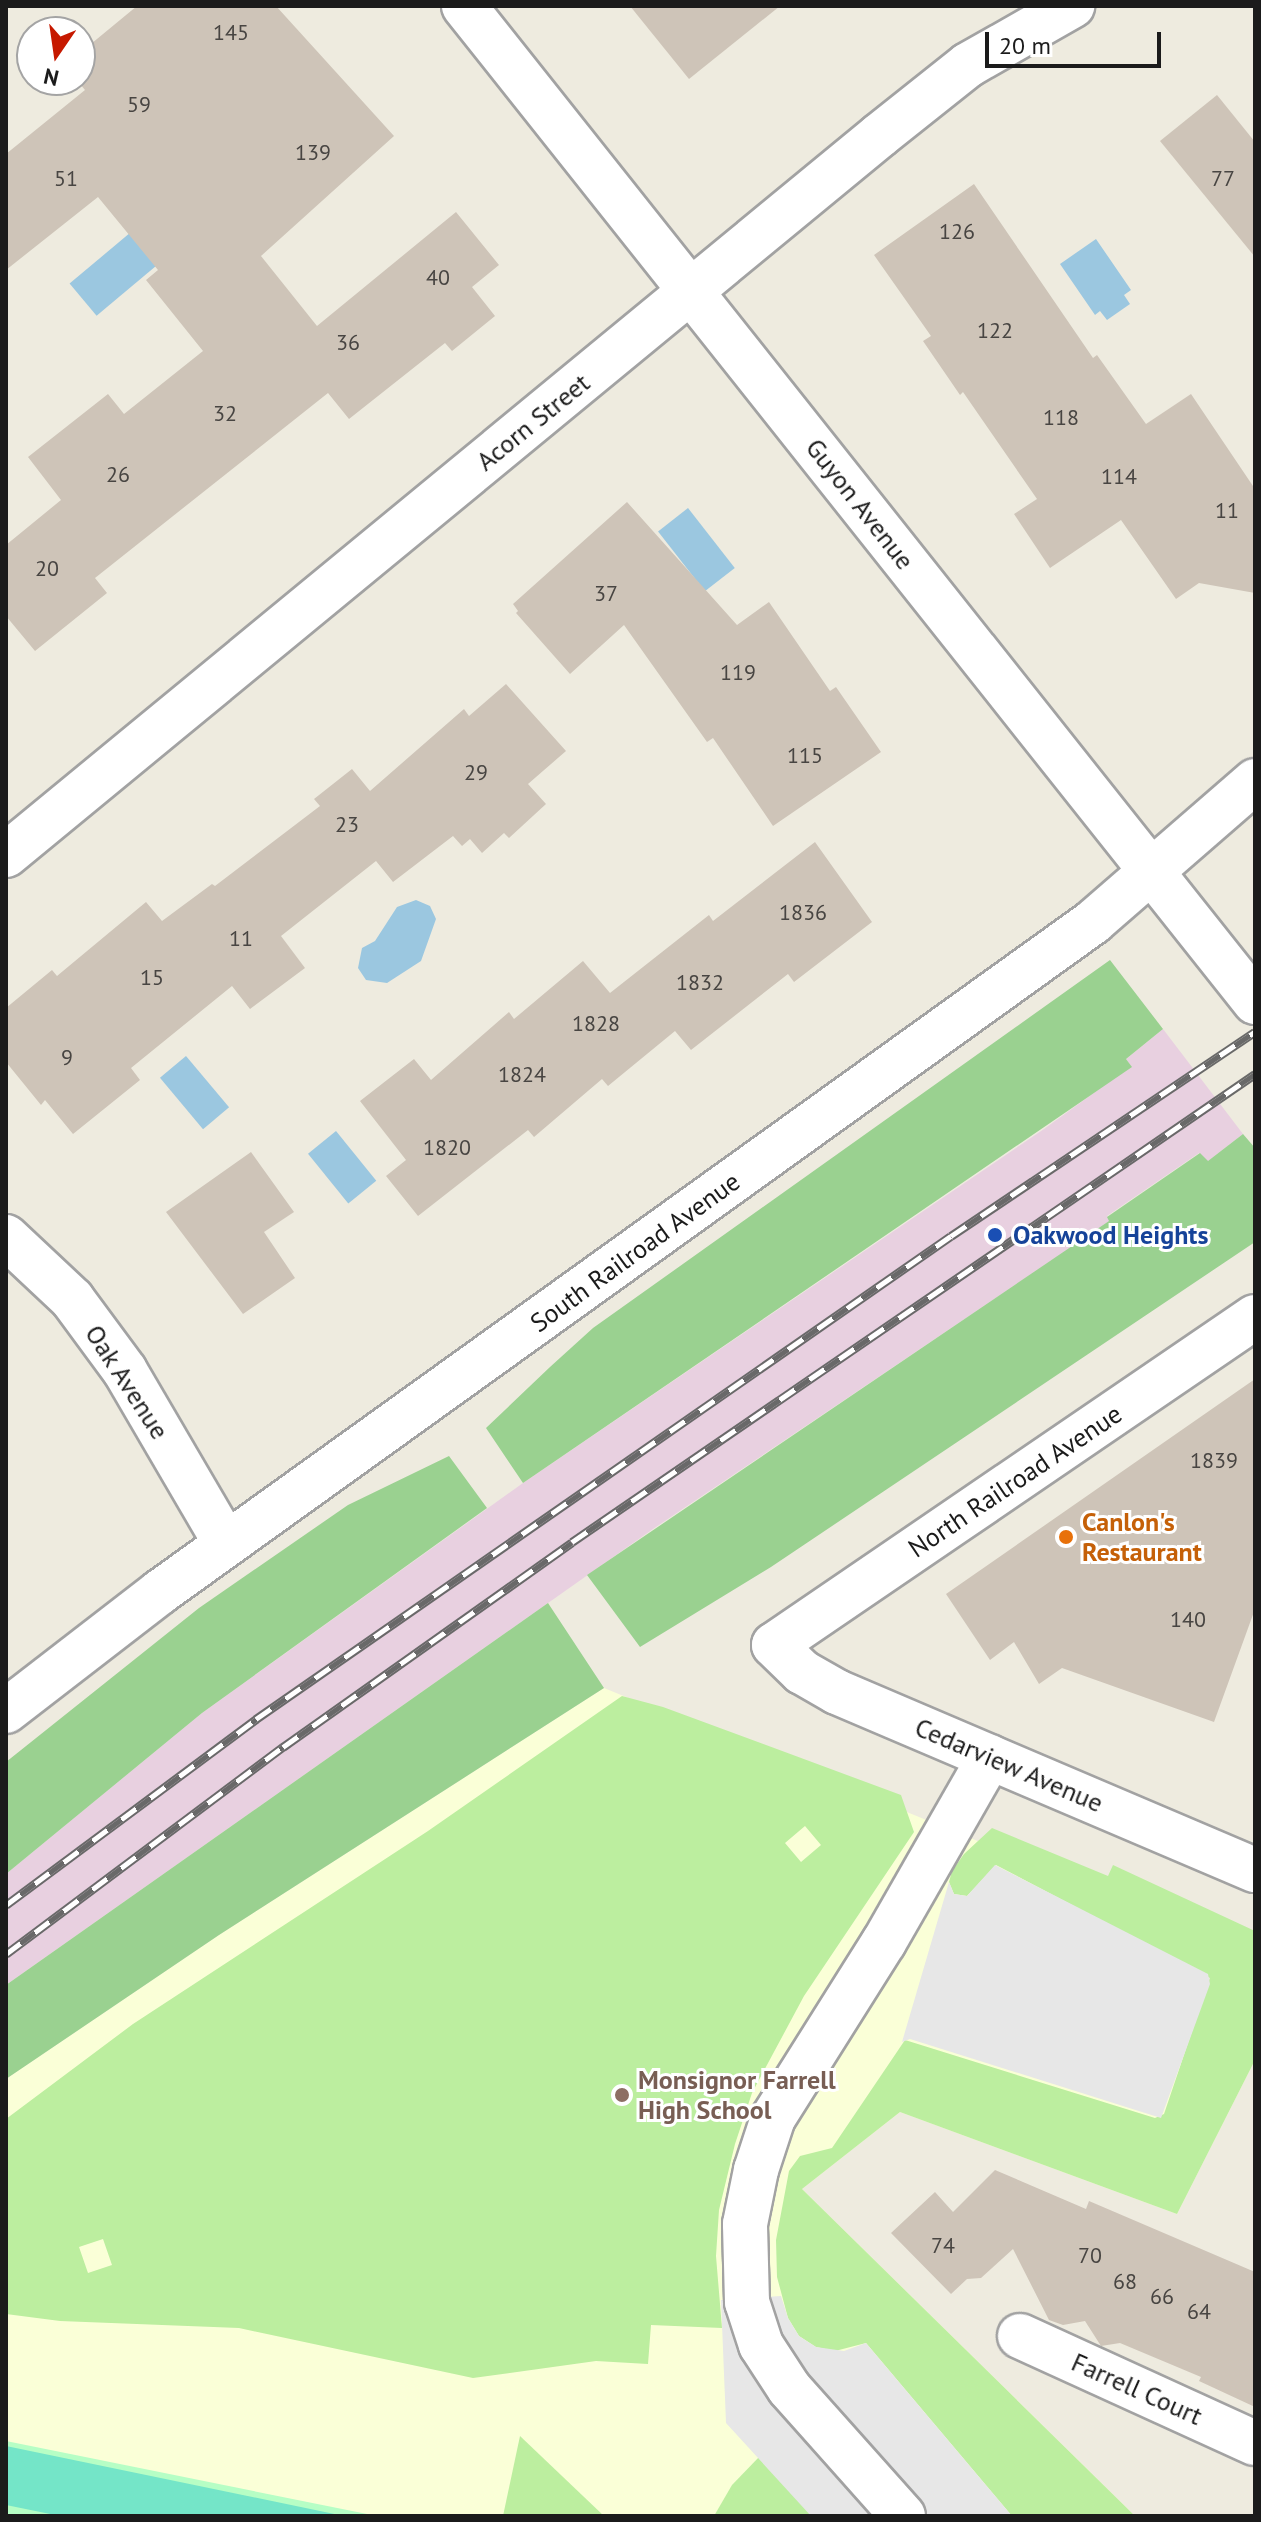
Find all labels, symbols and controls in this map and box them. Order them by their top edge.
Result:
north arrow [16,16,96,96]
scale bar [989,16,1165,66]
house number: 145 [213,20,249,46]
text: 20 m [999,30,1051,61]
text: N [41,62,61,93]
house number: 59 [127,92,151,118]
house number: 139 [295,140,331,166]
house number: 51 [54,166,78,192]
house number: 77 [1211,166,1235,192]
house number: 126 [939,219,975,245]
house number: 40 [426,265,450,291]
house number: 122 [977,318,1013,344]
house number: 36 [336,330,360,356]
street label: Acorn Street [470,367,596,477]
house number: 32 [213,401,237,427]
house number: 118 [1043,405,1079,431]
street label: Guyon Avenue [799,432,921,576]
house number: 26 [106,462,130,488]
house number: 114 [1101,464,1137,490]
house number: 11 [1215,498,1239,524]
house number: 20 [35,556,59,582]
house number: 37 [594,581,618,607]
house number: 119 [720,660,756,686]
house number: 115 [787,743,823,769]
house number: 29 [464,760,488,786]
house number: 23 [335,812,359,838]
house number: 1836 [779,900,827,926]
house number: 11 [229,926,253,952]
house number: 15 [140,965,164,991]
house number: 1832 [676,970,724,996]
house number: 1828 [572,1011,620,1037]
house number: 9 [61,1045,73,1071]
house number: 1824 [498,1062,546,1088]
house number: 1820 [423,1135,471,1161]
street label: South Railroad Avenue [524,1165,746,1339]
place label: Oakwood Heights [1013,1219,1208,1251]
marker: Oakwood Heights [984,1224,1006,1246]
street label: Oak Avenue [78,1318,176,1446]
street label: North Railroad Avenue [902,1398,1128,1564]
house number: 1839 [1190,1448,1238,1474]
place label: Canlon's Restaurant [1082,1506,1202,1568]
marker: Canlon's Restaurant [1057,1528,1075,1546]
house number: 140 [1170,1607,1206,1633]
street label: Cedarview Avenue [910,1711,1108,1819]
place label: Monsignor Farrell High School [638,2064,836,2126]
marker: Monsignor Farrell High School [613,2086,631,2104]
house number: 74 [931,2233,955,2259]
house number: 70 [1078,2243,1102,2269]
house number: 68 [1113,2269,1137,2295]
house number: 66 [1150,2284,1174,2310]
house number: 64 [1187,2299,1211,2325]
street label: Farrell Court [1067,2346,1207,2432]

